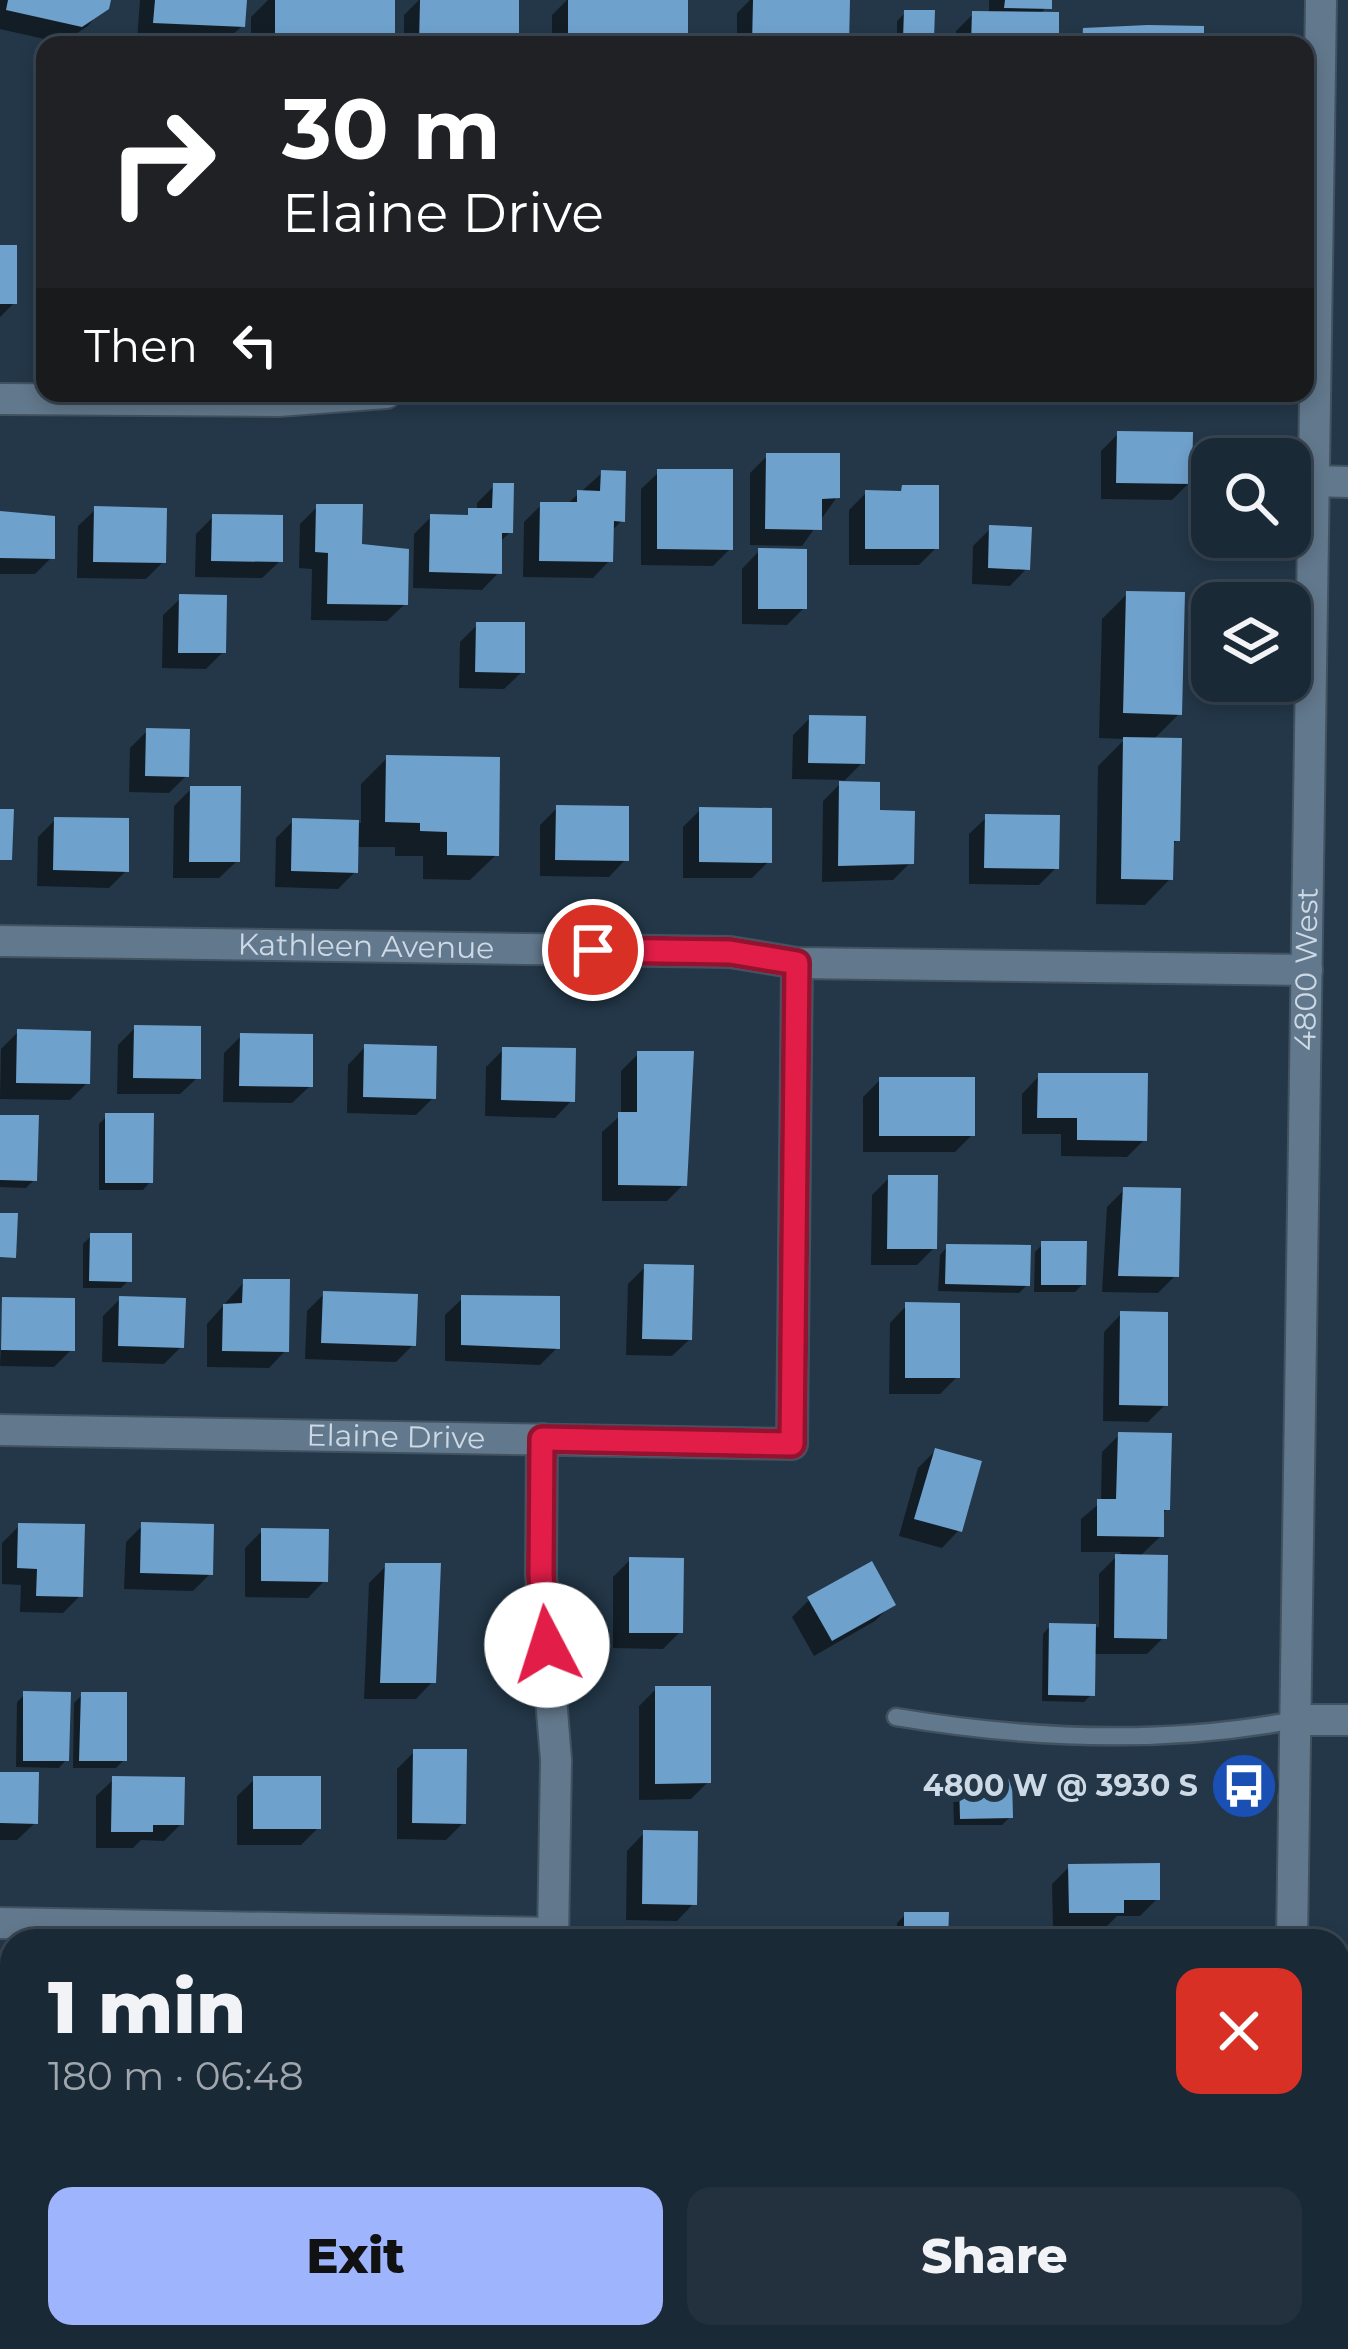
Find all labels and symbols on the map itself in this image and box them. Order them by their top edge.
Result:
street label: 4800 West [1286,887,1326,1051]
pin [542,899,644,1001]
street label: Kathleen Avenue [237,926,495,966]
street label: Elaine Drive [306,1416,486,1457]
position arrow [484,1582,610,1708]
bus stop icon: 4800 W @ 3930 S [1209,1751,1279,1821]
place label: 4800 W @ 3930 S [923,1767,1198,1804]

